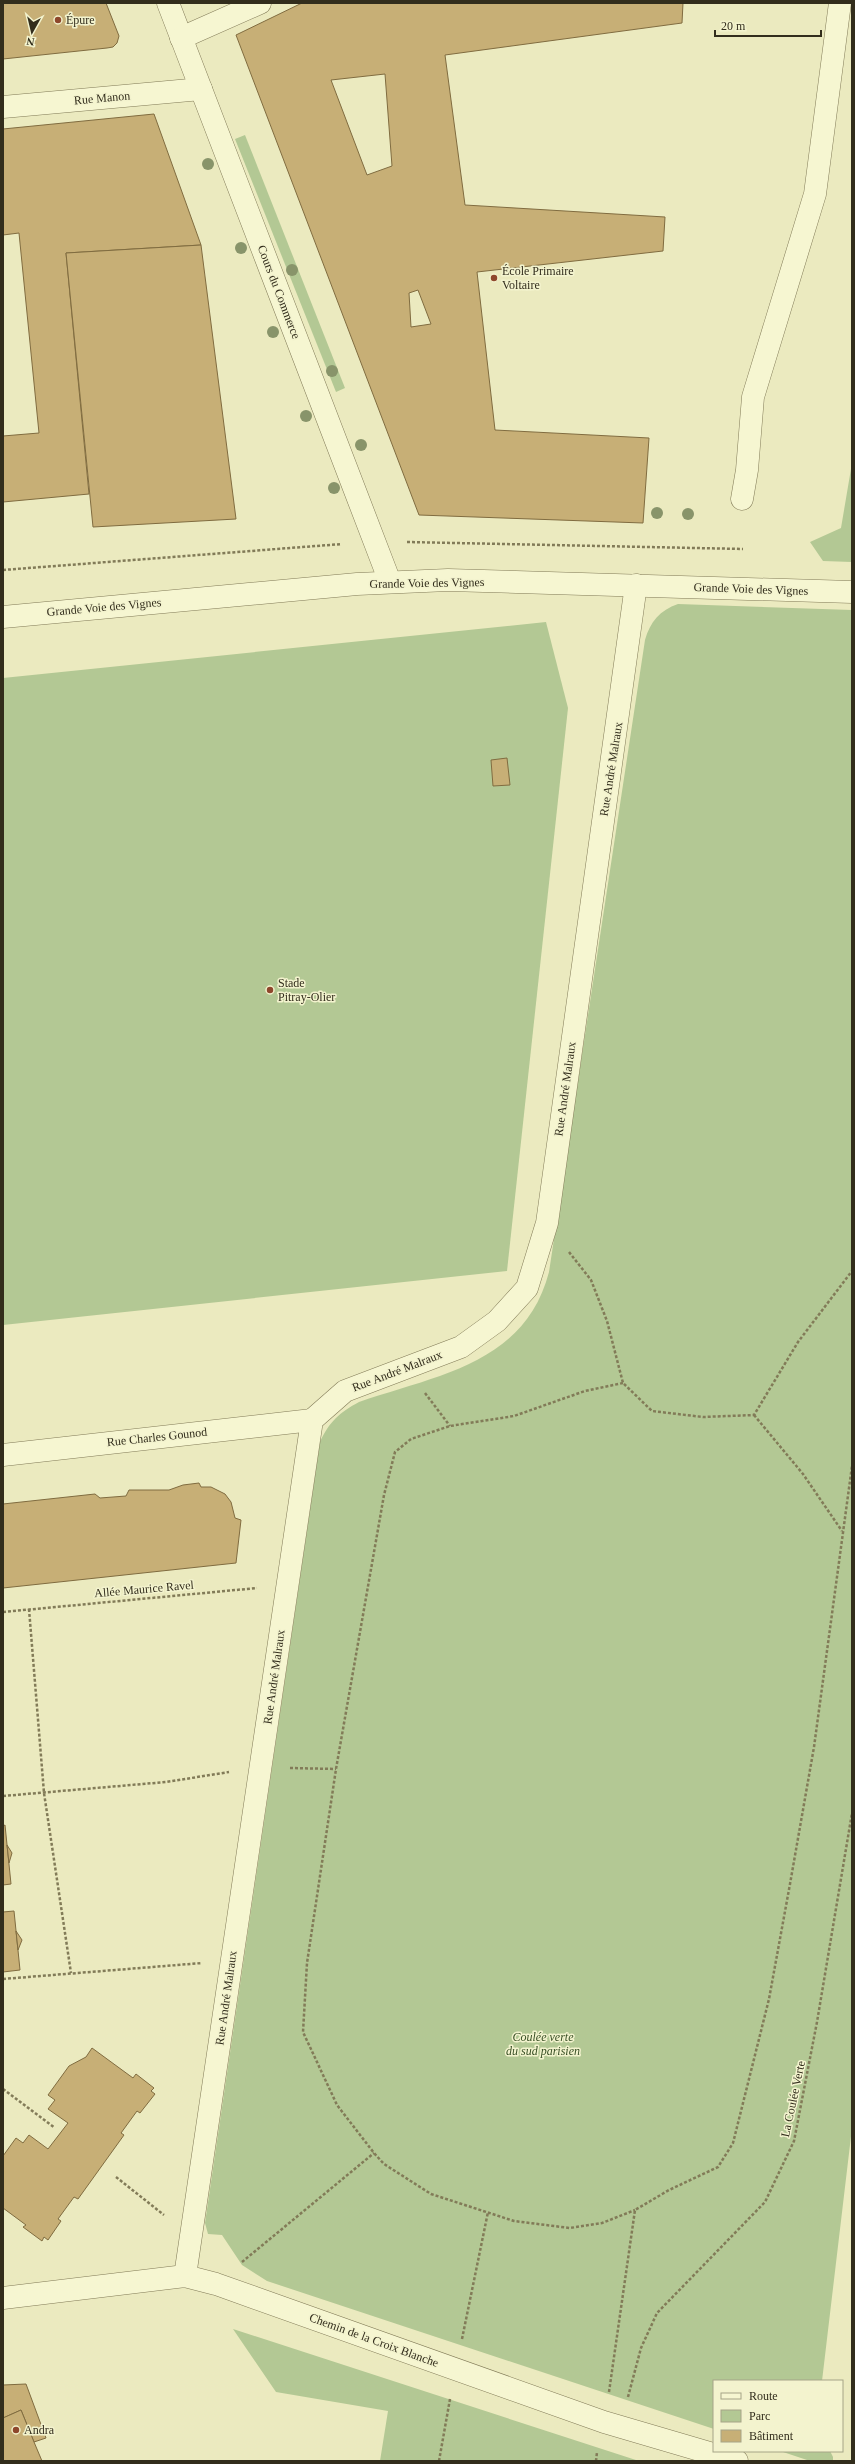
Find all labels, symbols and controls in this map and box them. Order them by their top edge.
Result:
north arrow [12,12,52,52]
scale bar [715,12,821,38]
place label: Épure [66,13,95,27]
marker: Épure [53,15,63,25]
text: 20 m [721,19,746,33]
text: N [26,35,35,48]
street label: Rue Manon [73,89,131,107]
street label: Cours du Commerce [255,243,303,341]
place label: École Primaire Voltaire [502,264,574,292]
marker: École Primaire Voltaire [489,273,499,283]
street label: Grande Voie des Vignes [369,575,485,591]
street label: Grande Voie des Vignes [693,580,809,598]
street label: Grande Voie des Vignes [46,595,162,619]
street label: Rue André Malraux [597,721,625,817]
place label: Stade Pitray-Olier [278,976,335,1004]
marker: Stade Pitray-Olier [265,985,275,995]
street label: Rue André Malraux [551,1041,579,1137]
street label: Rue André Malraux [350,1347,444,1395]
street label: Rue Charles Gounod [106,1425,208,1449]
street label: Allée Maurice Ravel [94,1578,195,1600]
street label: Rue André Malraux [260,1629,288,1725]
street label: Rue André Malraux [212,1950,240,2046]
park label: Coulée verte du sud parisien [506,2030,580,2058]
street label: La Coulée Verte [778,2060,808,2138]
street label: Chemin de la Croix Blanche [307,2310,441,2370]
legend [713,2380,843,2452]
text: Route [749,2389,778,2403]
text: Parc [749,2409,770,2423]
place label: Andra [24,2423,55,2437]
marker: Andra [11,2425,21,2435]
text: Bâtiment [749,2429,794,2443]

